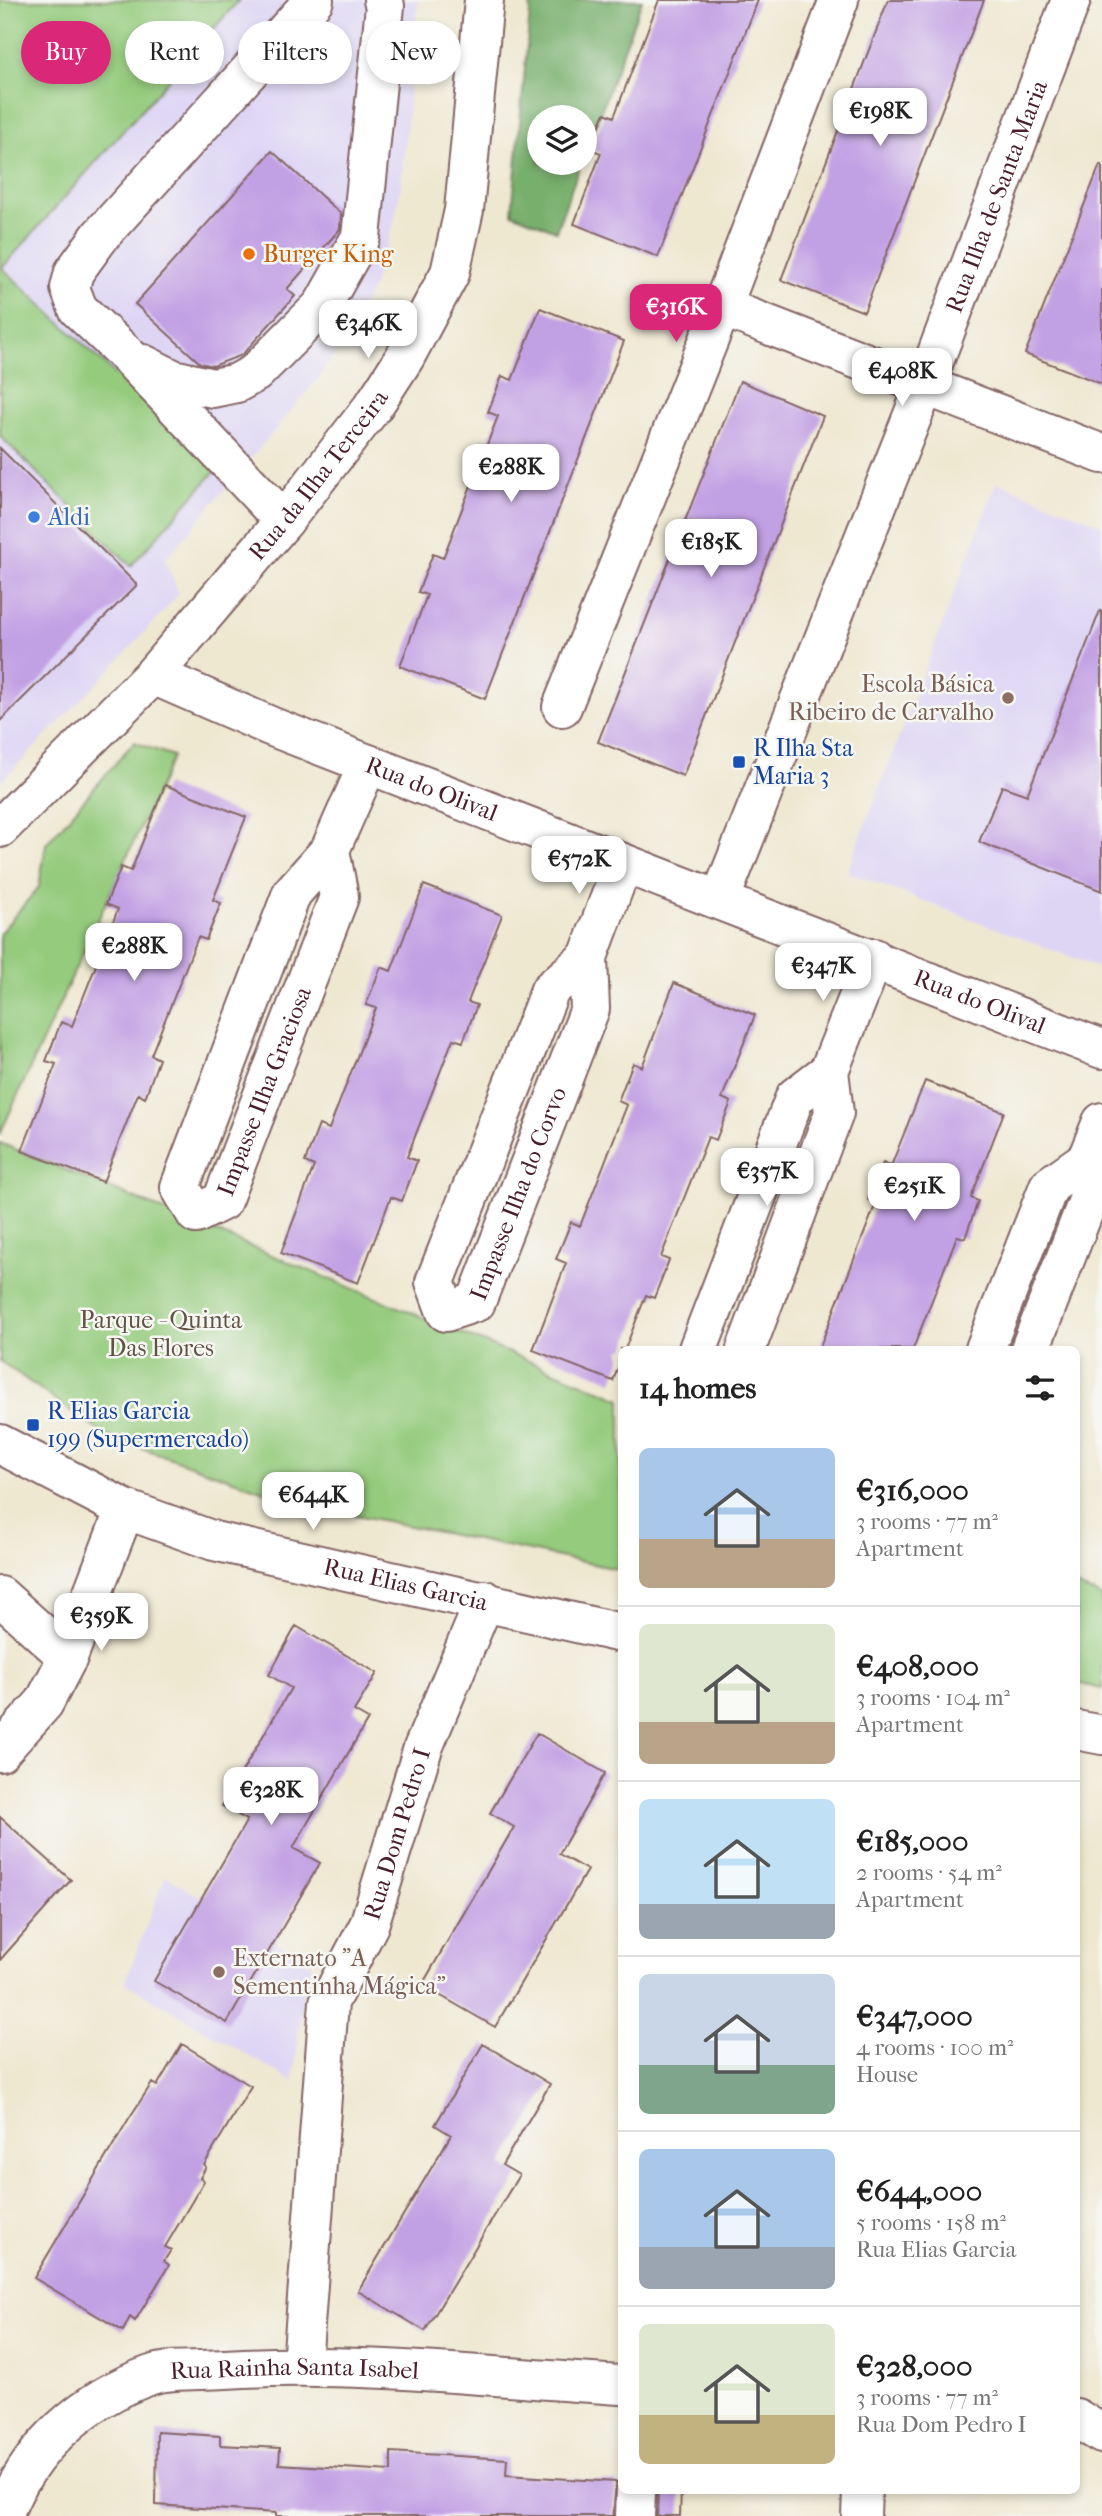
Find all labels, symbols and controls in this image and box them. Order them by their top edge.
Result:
chip: Buy [21,21,111,84]
chip: Rent [125,21,224,84]
chip: Filters [238,21,352,84]
chip: New [366,21,461,84]
street label: Rua Ilha de Santa Maria [940,75,1054,317]
pin: €198K [831,88,929,148]
text: €198K [849,97,911,124]
map controls [527,105,597,175]
button: layers [527,105,597,175]
place label: Burger King [263,240,395,268]
marker: Burger King [241,246,257,262]
pin: €316K [627,284,725,344]
text: €316K [646,293,706,320]
pin: €346K [319,300,417,360]
text: €346K [335,309,401,336]
pin: €408K [853,348,951,408]
text: €408K [868,357,936,384]
street label: Rua da Ilha Terceira [243,384,394,566]
pin: €288K [462,444,560,504]
text: €288K [478,453,544,480]
place label: Aldi [47,503,90,531]
marker: Aldi [26,509,42,525]
pin: €185K [662,520,760,579]
text: €185K [681,528,741,555]
place label: Escola Básica Ribeiro de Carvalho [788,670,995,726]
marker: Escola Básica Ribeiro de Carvalho [1000,690,1016,706]
place label: R Ilha Sta Maria 3 [753,734,854,790]
street label: Rua do Olival [362,750,502,827]
marker: R Ilha Sta Maria 3 [731,754,747,770]
pin: €572K [530,836,628,896]
text: €572K [547,845,611,872]
pin: €288K [85,923,183,983]
text: €288K [101,932,167,959]
pin: €347K [774,944,872,1003]
text: €347K [791,952,855,979]
street label: Rua do Olival [910,963,1050,1040]
street label: Impasse Ilha Graciosa [211,982,317,1200]
street label: Impasse Ilha do Corvo [464,1083,572,1304]
pin: €357K [718,1148,816,1208]
text: €357K [737,1157,797,1184]
pin: €251K [865,1164,963,1223]
text: €251K [884,1172,944,1199]
park label: Parque - Quinta Das Flores [80,1306,243,1362]
icon: filters [1021,1369,1059,1407]
text: 14 homes [639,1371,756,1406]
place label: R Elias Garcia 199 (Supermercado) [47,1397,249,1453]
marker: R Elias Garcia 199 (Supermercado) [25,1417,41,1433]
pin: €644K [264,1472,362,1532]
text: €316,000 [856,1473,969,1508]
icon: home [695,1476,779,1560]
text: €644K [278,1481,348,1508]
text: 3 rooms · 77 m² [856,1508,998,1535]
text: Apartment [856,1535,964,1562]
street label: Rua Elias Garcia [321,1552,491,1617]
pin: €359K [52,1594,150,1653]
text: €359K [70,1602,132,1629]
text: €408,000 [856,1649,979,1684]
icon: home [695,1652,779,1736]
text: 3 rooms · 104 m² [856,1684,1010,1711]
text: Apartment [856,1711,964,1738]
street label: Rua Dom Pedro I [357,1745,436,1923]
pin: €328K [222,1768,320,1827]
text: €328K [239,1776,303,1803]
text: €185,000 [856,1824,968,1859]
icon: home [695,1827,779,1911]
text: 2 rooms · 54 m² [856,1859,1002,1886]
text: Apartment [856,1886,964,1913]
place label: Externato "A Sementinha Mágica" [233,1944,446,2000]
marker: Externato "A Sementinha Mágica" [211,1964,227,1980]
text: €347,000 [856,1999,973,2034]
icon: home [695,2002,779,2086]
text: 4 rooms · 100 m² [856,2034,1014,2061]
text: House [856,2061,918,2088]
text: €644,000 [856,2174,982,2209]
icon: home [695,2177,779,2261]
text: 5 rooms · 158 m² [856,2209,1006,2236]
text: Rua Elias Garcia [856,2236,1016,2263]
text: €328,000 [856,2349,973,2384]
icon: home [695,2352,779,2436]
street label: Rua Rainha Santa Isabel [169,2353,420,2385]
text: 3 rooms · 77 m² [856,2384,998,2411]
text: Rua Dom Pedro I [856,2411,1027,2438]

